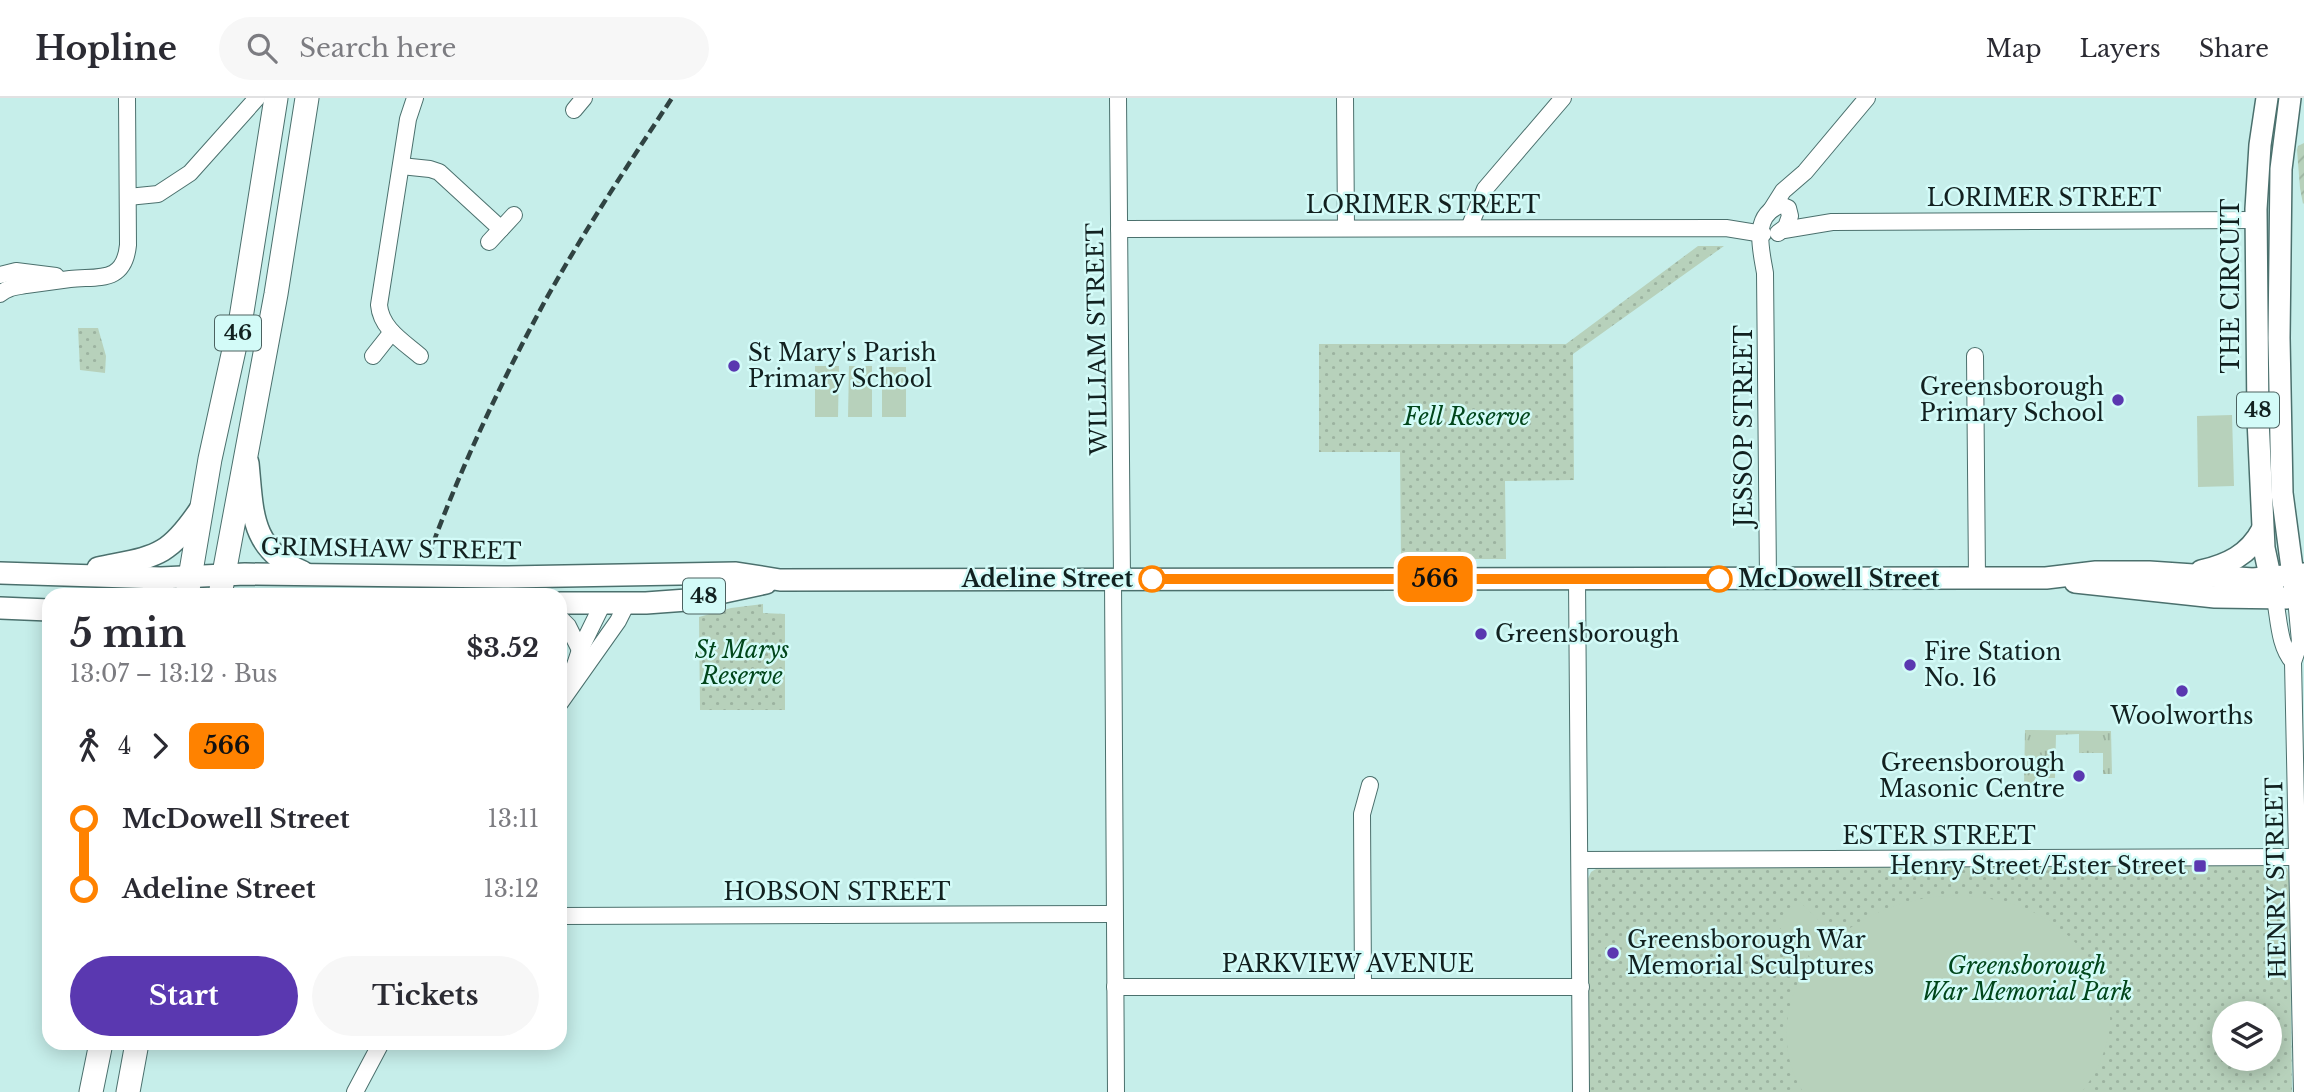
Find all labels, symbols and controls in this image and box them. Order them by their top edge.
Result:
search box [219,17,709,80]
text: Hopline [35,28,177,69]
icon: search [243,29,281,67]
text: Search here [299,32,456,64]
text: Map [1986,34,2042,63]
text: Layers [2080,34,2161,63]
text: Share [2199,34,2269,63]
street label: LORIMER STREET [1927,184,2162,212]
street label: LORIMER STREET [1306,191,1541,219]
street label: THE CIRCUIT [2217,198,2245,374]
street label: WILLIAM STREET [1081,222,1113,456]
road number: 46 [215,316,261,350]
street label: JESSOP STREET [1730,325,1758,530]
place label: St Mary's Parish Primary School [748,339,937,393]
marker: St Mary's Parish Primary School [726,358,742,374]
place label: Greensborough Primary School [1920,373,2104,427]
marker: Greensborough Primary School [2110,392,2126,408]
road number: 48 [2237,392,2279,428]
park label: Fell Reserve [1403,403,1531,431]
street label: GRIMSHAW STREET [260,533,522,565]
line badge: 566 [1395,556,1475,602]
text: 566 [1412,564,1458,593]
place label: Adeline Street [961,565,1133,593]
place label: McDowell Street [1738,565,1940,593]
marker: Adeline Street [1139,566,1165,592]
marker: McDowell Street [1706,566,1732,592]
road number: 48 [683,578,725,614]
text: 5 min [70,610,186,657]
place label: Greensborough [1495,620,1679,648]
marker: Greensborough [1473,626,1489,642]
text: $3.52 [467,632,539,664]
park label: St Marys Reserve [695,636,790,690]
place label: Fire Station No. 16 [1924,638,2061,692]
marker: Fire Station No. 16 [1902,657,1918,673]
text: 13:07 – 13:12 · Bus [70,660,277,688]
marker: Woolworths [2174,683,2190,699]
place label: Woolworths [2110,702,2253,730]
icon: walk [70,727,108,765]
icon: forward [141,727,179,765]
text: 566 [203,731,250,760]
text: 4 [118,732,131,760]
place label: Greensborough Masonic Centre [1879,749,2065,803]
marker: Greensborough Masonic Centre [2071,768,2087,784]
street label: HENRY STREET [2260,776,2292,979]
text: McDowell Street [122,803,350,835]
text: 13:11 [488,805,539,833]
street label: ESTER STREET [1842,822,2036,850]
place label: Henry Street/Ester Street [1890,852,2186,880]
marker: Henry Street/Ester Street [2192,858,2208,874]
text: Adeline Street [122,873,316,905]
text: 13:12 [484,875,539,903]
street label: HOBSON STREET [724,878,951,906]
place label: Greensborough War Memorial Sculptures [1627,926,1874,980]
marker: Greensborough War Memorial Sculptures [1605,945,1621,961]
street label: PARKVIEW AVENUE [1222,950,1474,978]
park label: Greensborough War Memorial Park [1922,952,2132,1006]
button: Start [70,956,298,1036]
button: Tickets [312,956,539,1036]
map controls [2212,1001,2282,1071]
button: layers [2212,1001,2282,1071]

